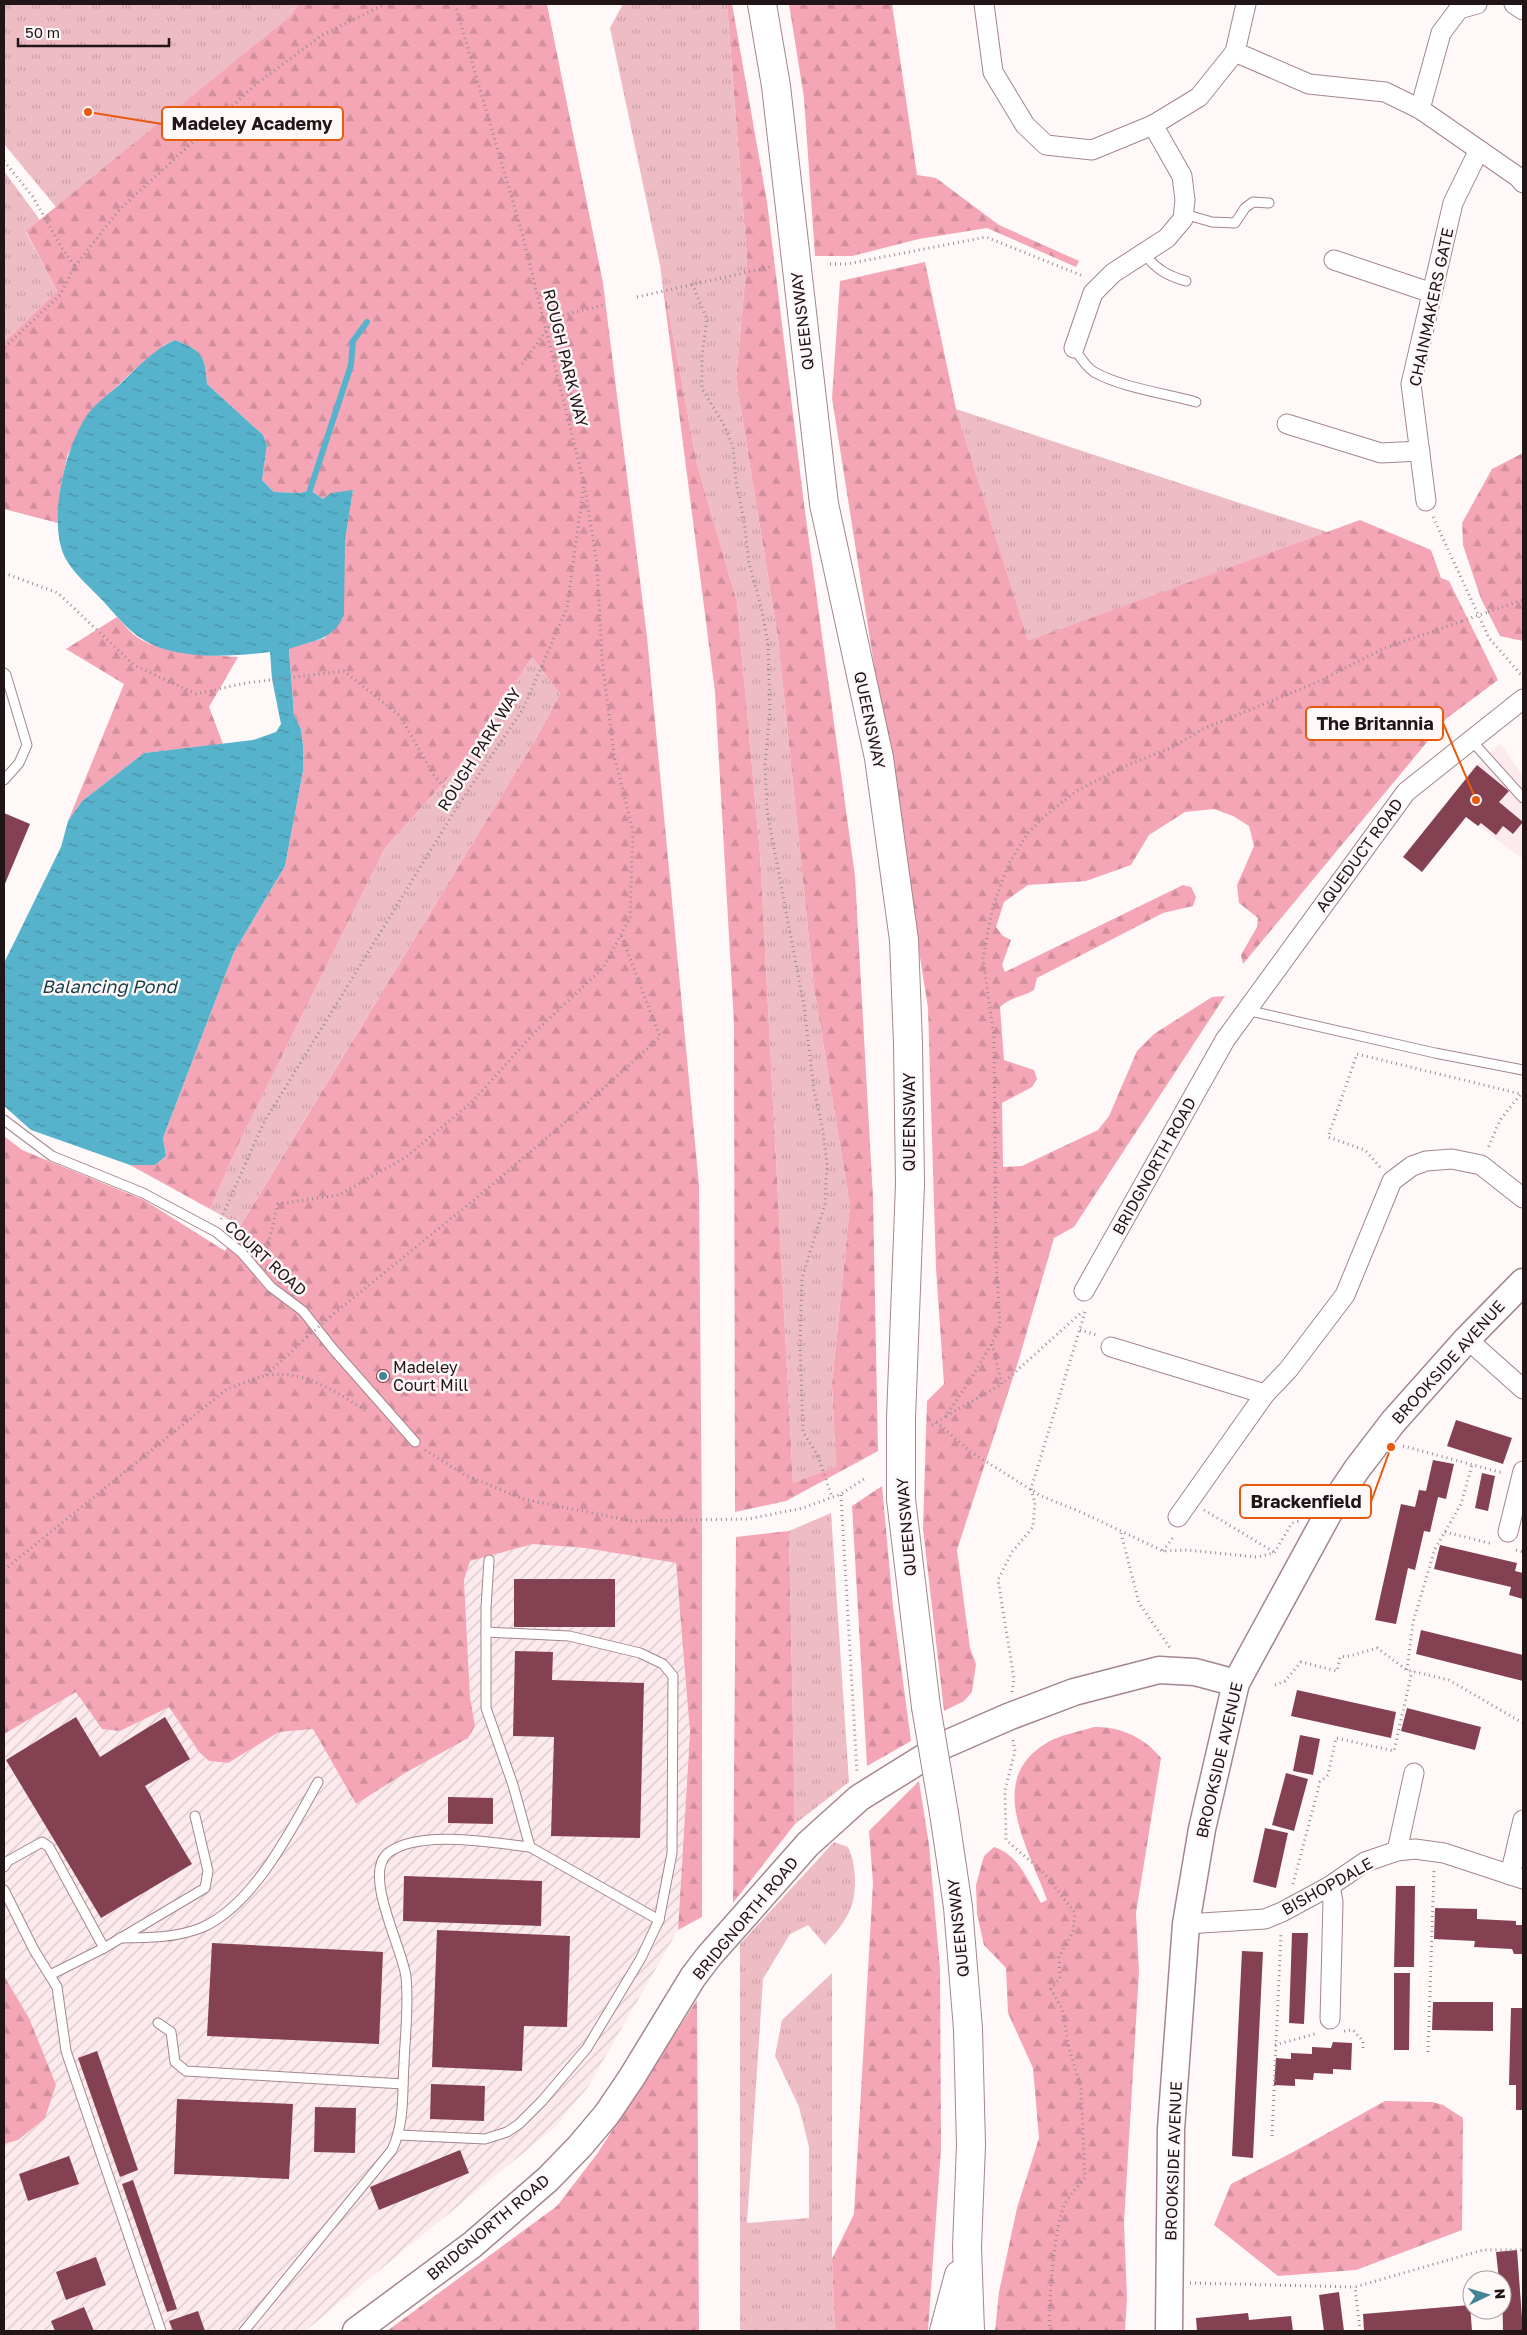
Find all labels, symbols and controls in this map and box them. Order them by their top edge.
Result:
scale bar [18,15,169,47]
text: 50 m [25,23,60,41]
callout: Madeley Academy [162,107,343,140]
text: Madeley Academy [172,112,333,134]
street label: CHAINMAKERS GATE [1404,226,1458,388]
street label: QUEENSWAY [786,270,818,371]
street label: ROUGH PARK WAY [539,287,593,430]
street label: QUEENSWAY [850,669,890,771]
street label: ROUGH PARK WAY [433,683,525,814]
callout: The Britannia [1306,707,1443,740]
text: The Britannia [1316,712,1434,734]
street label: AQUEDUCT ROAD [1311,794,1407,916]
water label: Balancing Pond [41,975,178,997]
street label: QUEENSWAY [899,1072,919,1172]
street label: BRIDGNORTH ROAD [1108,1094,1200,1238]
street label: COURT ROAD [221,1216,311,1300]
street label: BROOKSIDE AVENUE [1387,1296,1509,1428]
place label: Madeley Court Mill [393,1357,468,1395]
marker: Madeley Court Mill [377,1370,389,1382]
street label: QUEENSWAY [892,1476,920,1577]
callout: Brackenfield [1240,1485,1371,1518]
text: Brackenfield [1251,1490,1361,1512]
street label: BROOKSIDE AVENUE [1191,1680,1247,1840]
street label: BRIDGNORTH ROAD [688,1852,802,1984]
street label: BISHOPDALE [1278,1853,1376,1919]
street label: QUEENSWAY [943,1877,973,1978]
street label: BROOKSIDE AVENUE [1160,2081,1186,2241]
street label: BRIDGNORTH ROAD [422,2170,554,2284]
north arrow [1462,2270,1512,2320]
text: N [1492,2288,1509,2300]

